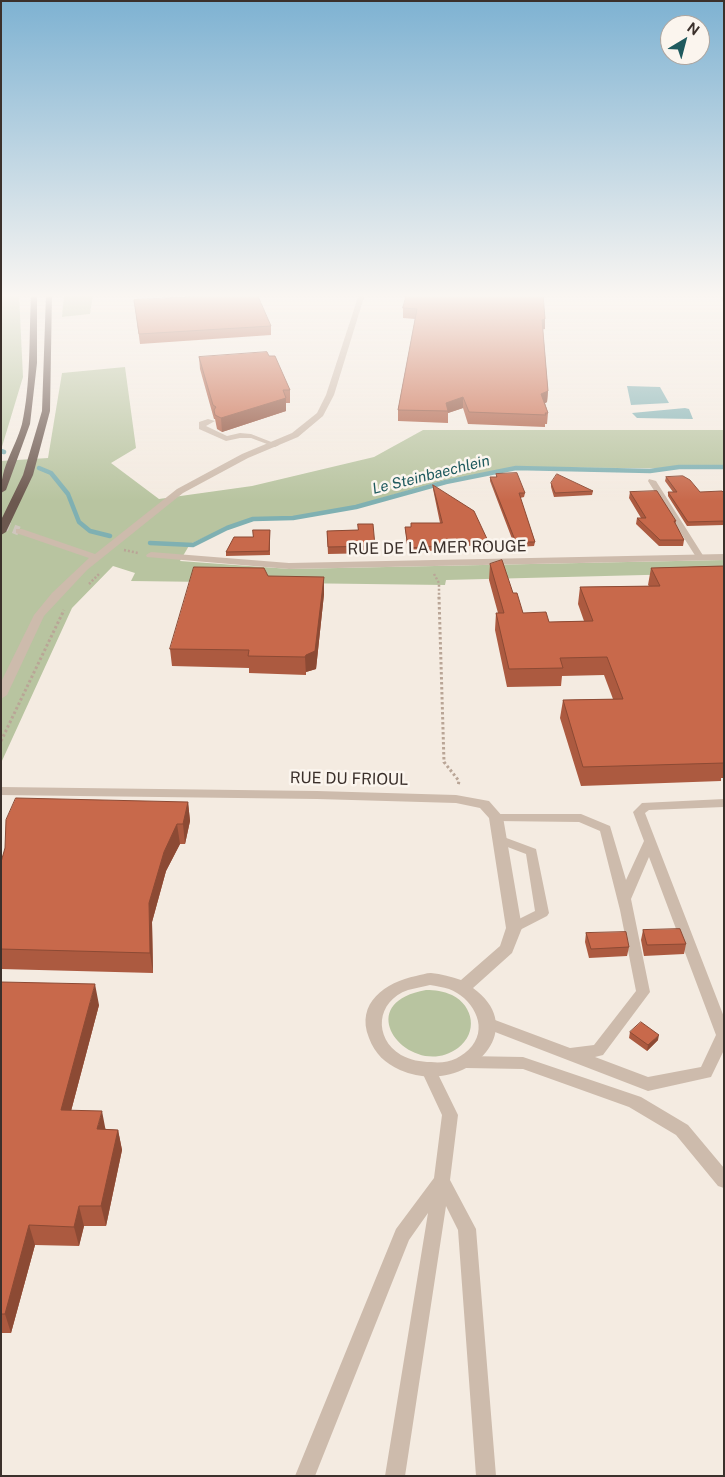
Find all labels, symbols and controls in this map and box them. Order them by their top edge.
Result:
north arrow [660,15,710,65]
text: N [684,19,703,38]
water label: Le Steinbaechlein [370,452,492,498]
street label: RUE DE LA MER ROUGE [347,537,527,559]
street label: RUE DU FRIOUL [290,768,408,790]

